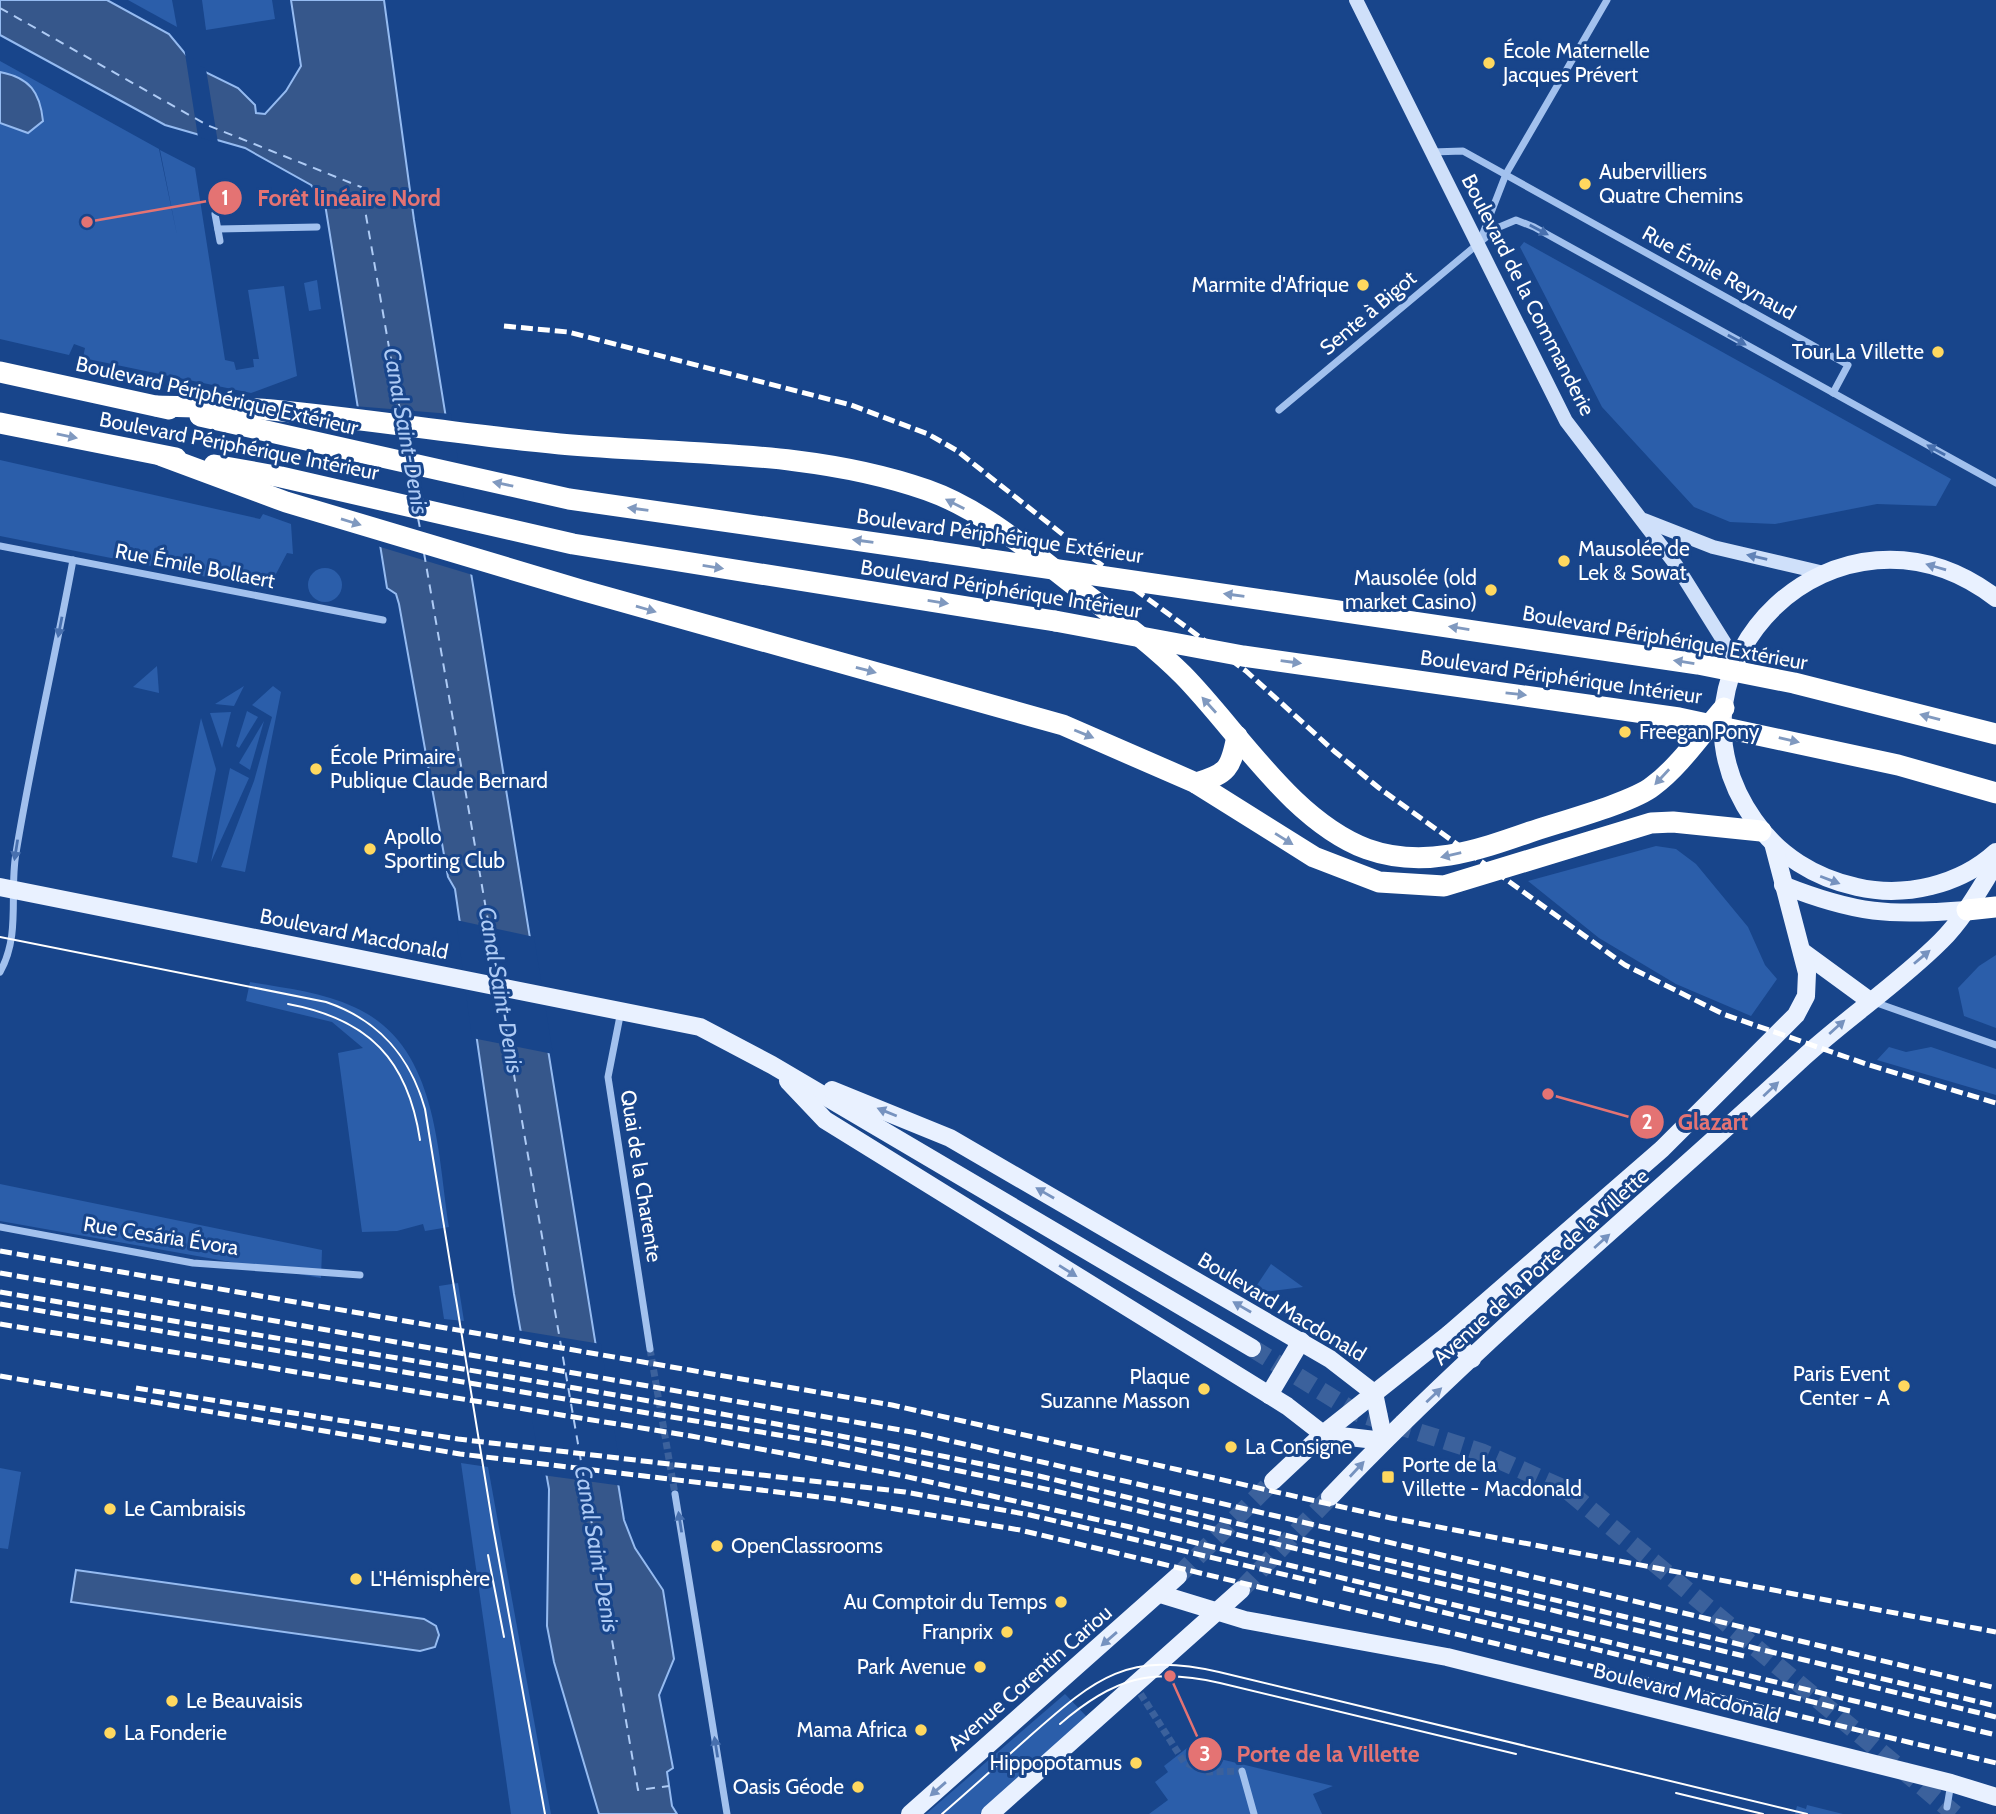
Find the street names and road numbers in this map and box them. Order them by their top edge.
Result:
street label: Boulevard de la Commanderie [1457,170,1600,420]
street label: Rue Émile Reynaud [1638,220,1800,325]
street label: Sente à Bigot [1315,265,1421,360]
street label: Boulevard Périphérique Extérieur [73,351,361,440]
street label: Boulevard Périphérique Intérieur [97,406,381,485]
street label: Boulevard Périphérique Extérieur [855,503,1145,568]
street label: Rue Émile Bollaert [113,538,277,593]
street label: Boulevard Périphérique Intérieur [859,554,1144,623]
street label: Boulevard Périphérique Extérieur [1521,600,1810,675]
street label: Boulevard Périphérique Intérieur [1419,644,1704,709]
street label: Boulevard Macdonald [258,903,451,964]
street label: Quai de la Charente [616,1088,667,1264]
street label: Avenue de la Porte de la Villette [1428,1163,1654,1370]
street label: Rue Cesária Évora [82,1211,240,1260]
street label: Boulevard Macdonald [1194,1247,1371,1367]
street label: Avenue Corentin Cariou [943,1600,1117,1756]
street label: Boulevard Macdonald [1591,1657,1783,1728]

